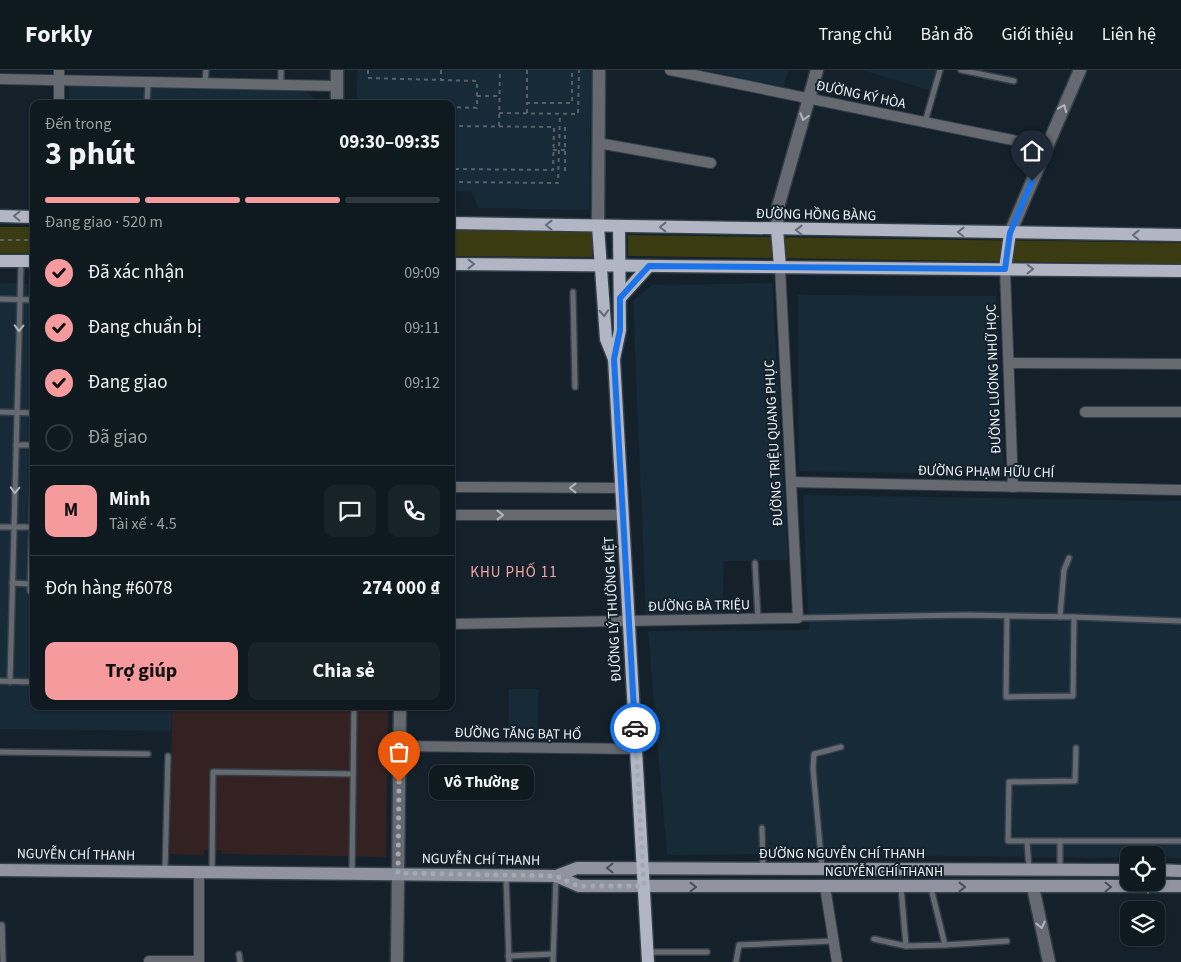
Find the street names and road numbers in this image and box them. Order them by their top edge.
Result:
street label: ĐƯỜNG KÝ HÒA [814,76,908,114]
street label: ĐƯỜNG HỒNG BÀNG [756,204,876,226]
street label: ĐƯỜNG LƯƠNG NHỮ HỌC [981,304,1007,454]
street label: ĐƯỜNG TRIỆU QUANG PHỤC [760,359,788,527]
street label: ĐƯỜNG PHẠM HỮU CHÍ [918,461,1056,483]
street label: ĐƯỜNG LÝ THƯỜNG KIỆT [599,535,627,682]
street label: ĐƯỜNG BÀ TRIỆU [648,595,750,617]
street label: ĐƯỜNG TĂNG BẠT HỔ [454,723,582,745]
street label: NGUYỄN CHÍ THANH [17,844,135,866]
street label: ĐƯỜNG NGUYỄN CHÍ THANH [759,844,925,864]
street label: NGUYỄN CHÍ THANH [422,849,540,871]
street label: NGUYỄN CHÍ THANH [825,862,943,882]

